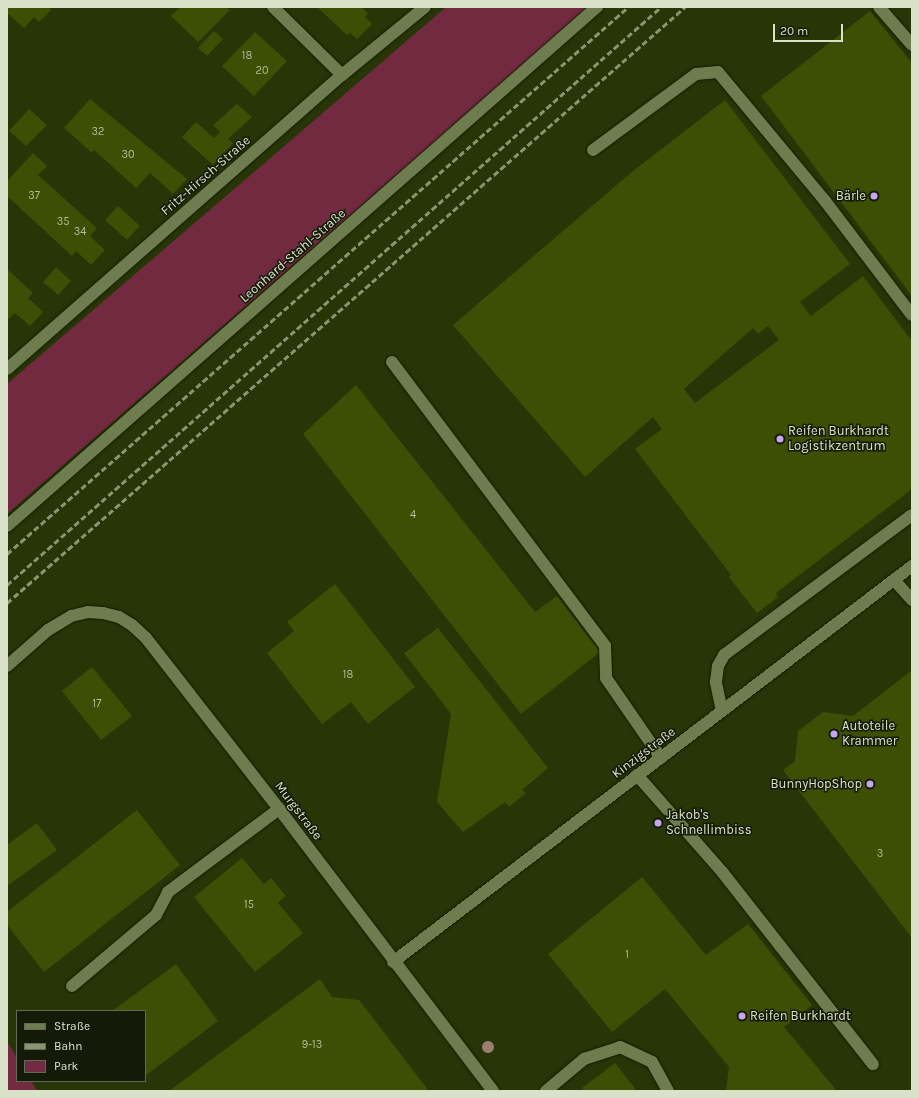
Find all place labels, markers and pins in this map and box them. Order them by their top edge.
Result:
place label: Bärle [836,188,866,204]
marker: Bärle [869,191,879,201]
place label: Reifen Burkhardt Logistikzentrum [788,424,889,455]
marker: Reifen Burkhardt Logistikzentrum [775,434,785,444]
place label: Autoteile Krammer [842,719,897,750]
marker: Autoteile Krammer [829,729,839,739]
place label: BunnyHopShop [771,776,862,792]
marker: BunnyHopShop [865,779,875,789]
place label: Jakob's Schnellimbiss [666,808,751,839]
marker: Jakob's Schnellimbiss [653,818,663,828]
place label: Reifen Burkhardt [750,1008,851,1024]
marker: Reifen Burkhardt [737,1011,747,1021]

